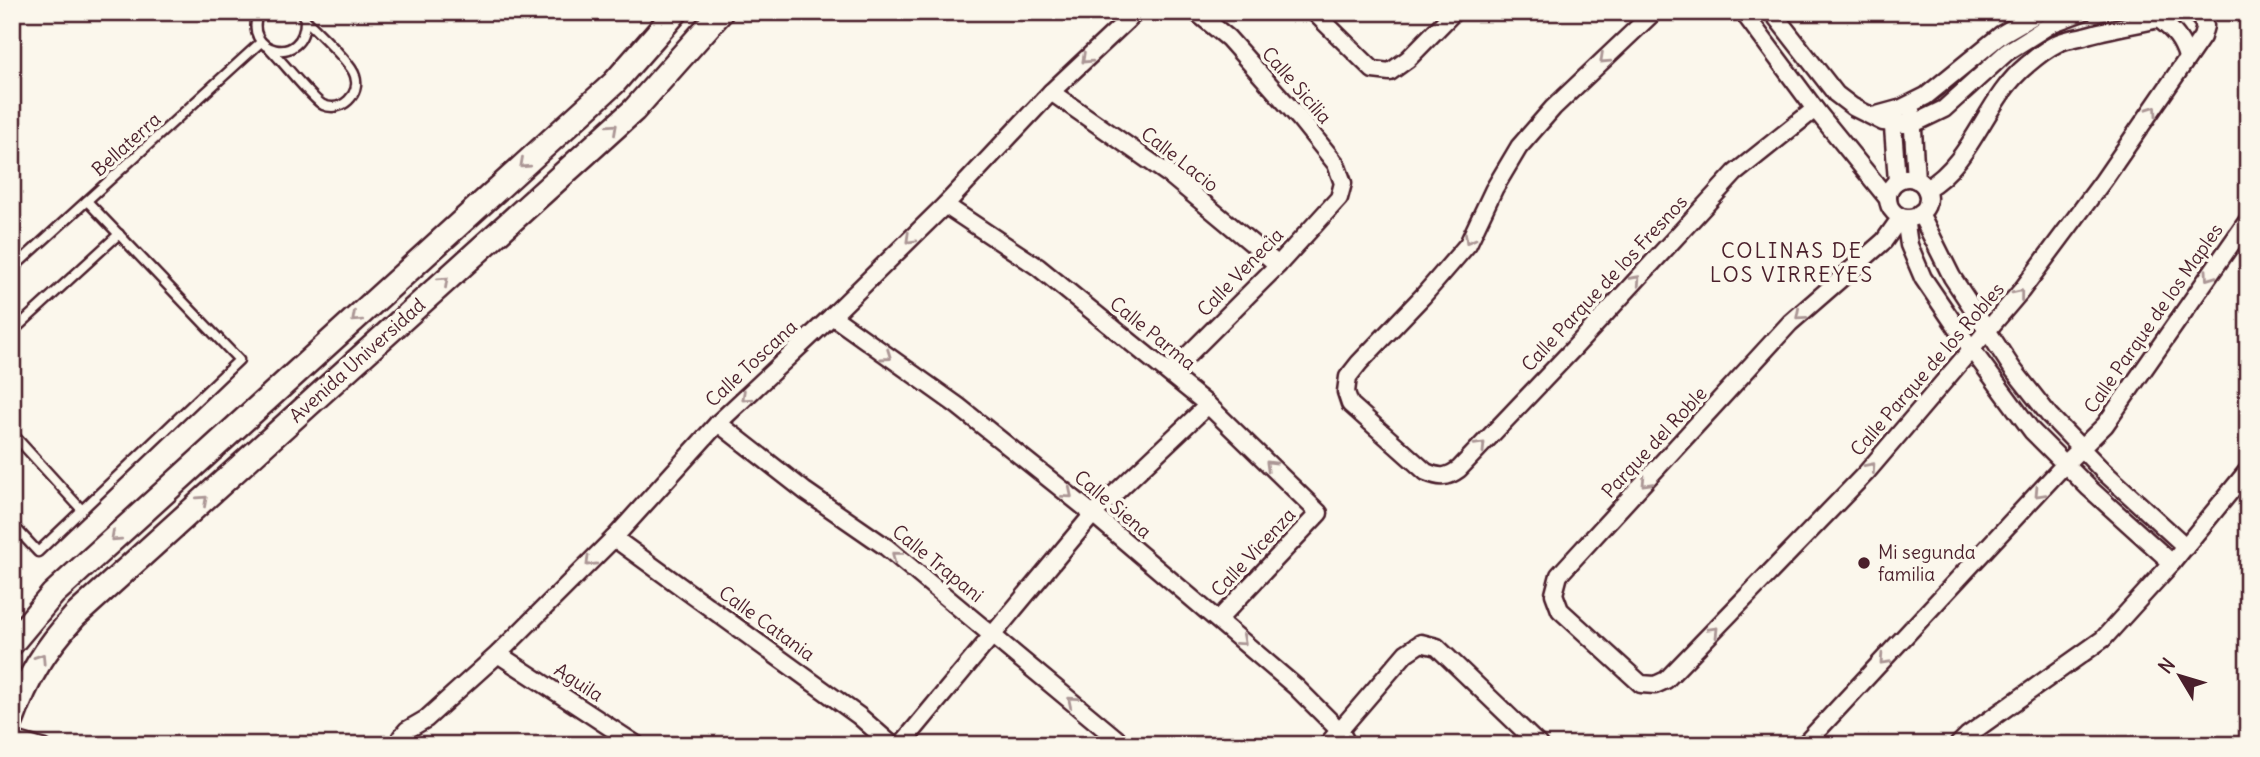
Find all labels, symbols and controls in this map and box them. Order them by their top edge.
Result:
street label: Calle Sicilia [1257,41,1337,129]
one-way arrow [1081,51,1094,63]
one-way arrow [1600,51,1613,63]
one-way arrow [2145,105,2157,118]
street label: Bellaterra [87,107,166,181]
street label: Calle Lacio [1136,121,1224,197]
one-way arrow [605,124,618,137]
one-way arrow [519,156,532,169]
street label: Calle Parque de los Fresnos [1516,190,1692,376]
street label: Calle Parque de los Maples [2078,218,2228,418]
street label: Calle Venecia [1192,223,1288,321]
one-way arrow [905,231,918,244]
one-way arrow [1464,231,1477,244]
district label: COLINAS DE LOS VIRREYES [1710,237,1874,288]
one-way arrow [2205,268,2217,281]
one-way arrow [1628,275,1640,288]
one-way arrow [436,277,449,290]
street label: Calle Parque de los Robles [1845,277,2009,461]
one-way arrow [2011,289,2023,302]
street label: Calle Parma [1105,291,1201,375]
street label: Avenida Universidad [284,293,430,427]
one-way arrow [1795,306,1808,319]
one-way arrow [351,309,364,322]
street label: Calle Toscana [700,314,802,412]
one-way arrow [879,348,892,360]
street label: Parque del Roble [1596,381,1712,503]
one-way arrow [741,388,754,401]
one-way arrow [1473,441,1486,454]
one-way arrow [1266,461,1278,473]
one-way arrow [1863,462,1875,475]
street label: Calle Siena [1070,465,1157,543]
one-way arrow [1641,474,1654,487]
one-way arrow [1061,485,1073,498]
one-way arrow [2035,485,2047,498]
one-way arrow [195,496,208,508]
street label: Calle Vicenza [1206,502,1300,601]
street label: Calle Trapani [888,519,988,607]
one-way arrow [110,529,123,541]
place label: Mi segunda familia [1878,540,1976,586]
one-way arrow [892,552,905,564]
one-way arrow [586,554,599,567]
marker: Mi segunda familia [1856,555,1872,571]
street label: Calle Catania [714,580,820,666]
one-way arrow [1705,626,1718,639]
one-way arrow [1234,633,1247,645]
north arrow [2144,642,2214,712]
one-way arrow [1880,652,1892,665]
one-way arrow [33,653,46,666]
text: N [2153,653,2180,678]
street label: Aguila [550,657,608,707]
one-way arrow [1067,696,1080,709]

